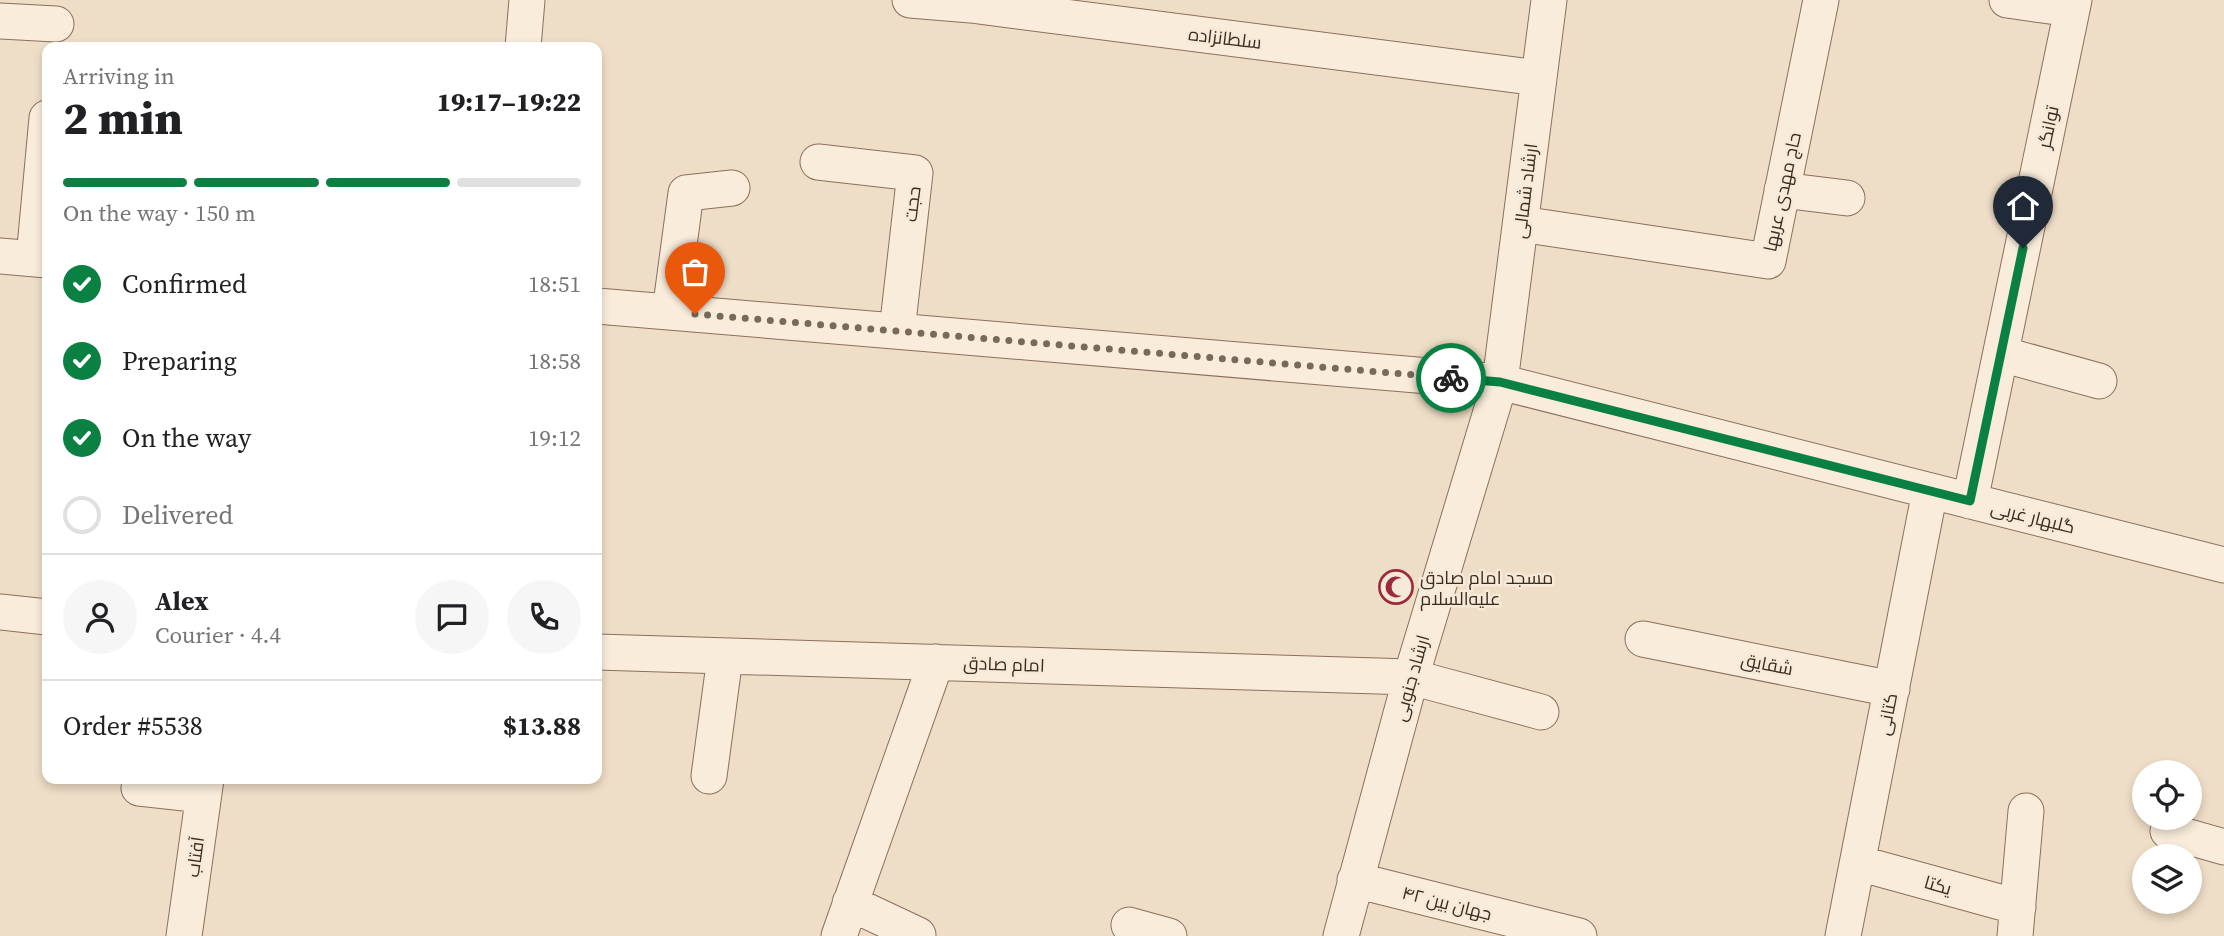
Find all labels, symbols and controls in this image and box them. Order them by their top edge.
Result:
street label: سلطانزاده [1187,21,1263,55]
text: Arriving in [63,60,175,92]
text: 19:17–19:22 [437,84,581,120]
text: 2 min [63,86,183,149]
street label: توانگر [2031,103,2065,152]
street label: حاج مهدی عربها [1757,130,1807,254]
street label: ارشاد شمالی [1507,142,1543,240]
pin [1993,176,2053,248]
street label: حجت [897,185,927,223]
icon: home [2004,187,2042,225]
text: On the way · 150 m [63,197,256,229]
pin [665,242,725,314]
icon: bag [676,253,714,291]
icon: check [63,265,101,303]
text: Confirmed [122,266,247,302]
text: 18:51 [528,268,581,300]
icon: check [63,342,101,380]
text: Preparing [122,343,237,379]
courier [1416,343,1486,413]
text: 18:58 [528,345,581,377]
icon: bike [1432,359,1470,397]
icon: check [63,419,101,457]
text: On the way [122,420,251,456]
text: 19:12 [528,422,581,454]
street label: گلبهار غربی [1988,494,2078,540]
text: Delivered [122,497,233,533]
place label: مسجد امام صادق علیه‌السلام [1420,565,1553,611]
mosque icon: مسجد امام صادق علیه‌السلام [1377,568,1415,606]
button: person [63,580,137,654]
button: chat [415,580,489,654]
button: phone [507,580,581,654]
text: Alex [155,583,209,619]
text: Courier · 4.4 [155,619,281,651]
street label: ارشاد جنوبی [1387,632,1435,724]
street label: شقایق [1739,647,1795,681]
street label: امام صادق [963,650,1045,678]
street label: کتانی [1871,691,1903,737]
text: Order #5538 [63,708,203,744]
text: $13.88 [503,708,581,744]
map controls [2132,760,2202,914]
button: locate [2132,760,2202,830]
street label: آفتاب [180,835,210,879]
button: layers [2132,844,2202,914]
street label: یکتا [1921,869,1955,901]
street label: جهان بین ۴۲ [1399,880,1495,926]

